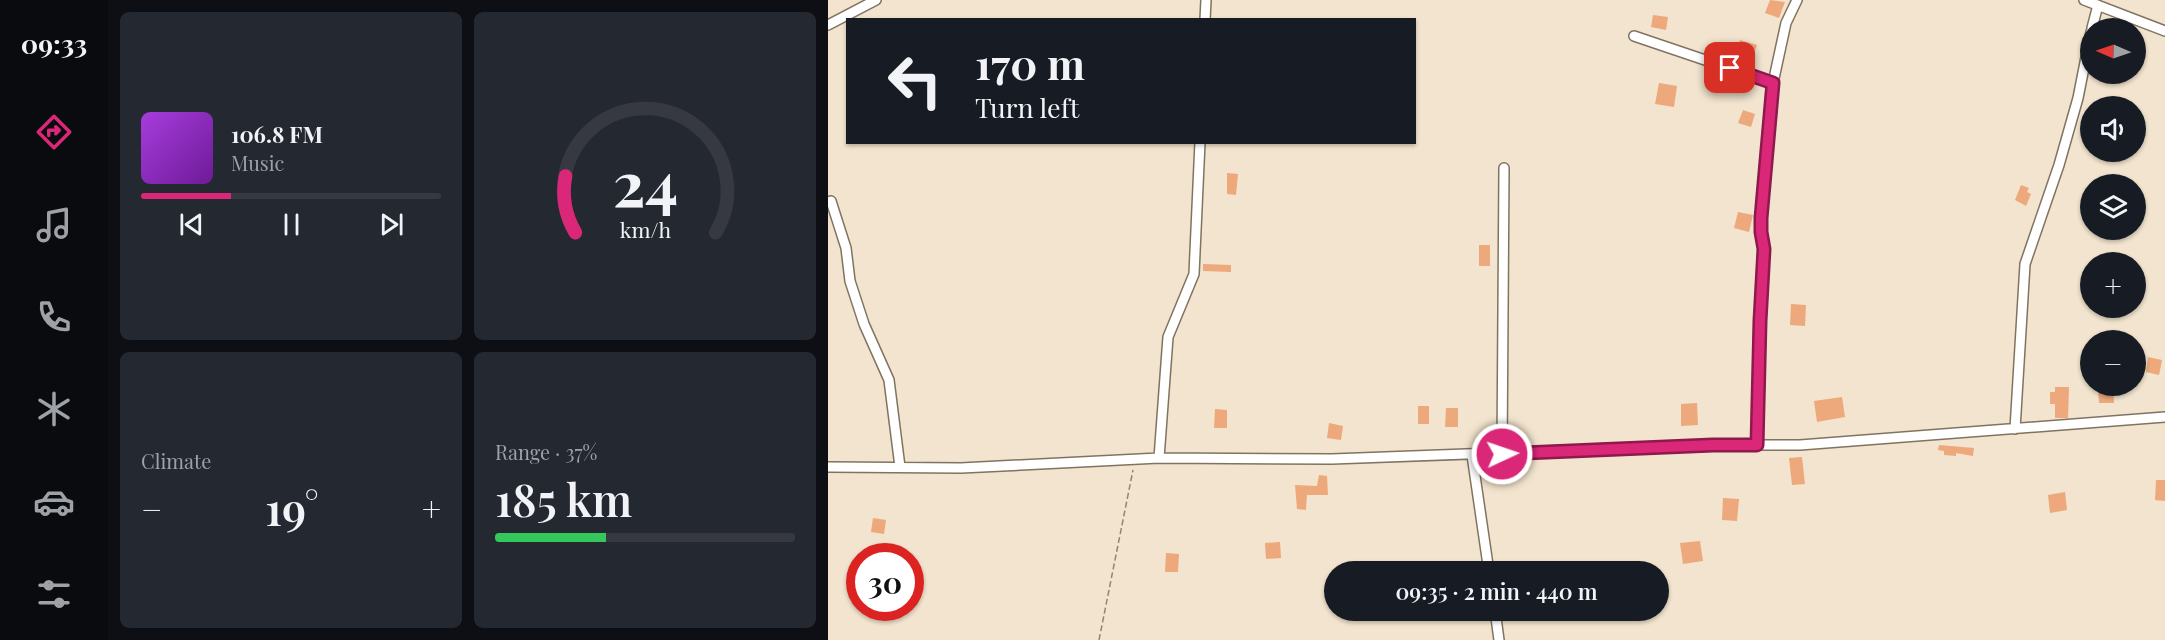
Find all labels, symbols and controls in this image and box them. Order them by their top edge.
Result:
north arrow [2080,18,2146,84]
map controls [2080,18,2146,396]
text: 09:33 [21,25,87,61]
text: 170 m [975,35,1085,91]
icon: left [876,42,954,120]
pin [1704,42,1755,93]
icon: arrive [1713,51,1746,84]
text: Turn left [975,89,1079,125]
button: sound [2080,96,2146,162]
icon: directions [33,111,75,153]
text: 106.8 FM [231,119,323,149]
text: 24 [612,139,678,223]
text: Music [231,149,284,176]
button: layers [2080,174,2146,240]
icon: music [33,204,75,246]
icon: previous [175,208,208,241]
icon: pause [275,208,308,241]
icon: next [375,208,408,241]
text: km/h [619,216,671,244]
button: + [2080,252,2146,318]
icon: phone [33,296,75,338]
button: − [2080,330,2146,396]
icon: climate [33,388,75,430]
position arrow [1470,422,1534,486]
text: Range · 37% [495,438,597,465]
text: Climate [141,447,211,474]
text: 185 km [495,468,632,528]
text: 19° [265,477,319,537]
icon: car [33,481,75,523]
text: − [141,486,162,530]
text: + [422,486,441,530]
speed limit sign: 30 [846,543,924,621]
icon: filters [33,573,75,615]
text: 09:35 · 2 min · 440 m [1395,576,1598,606]

